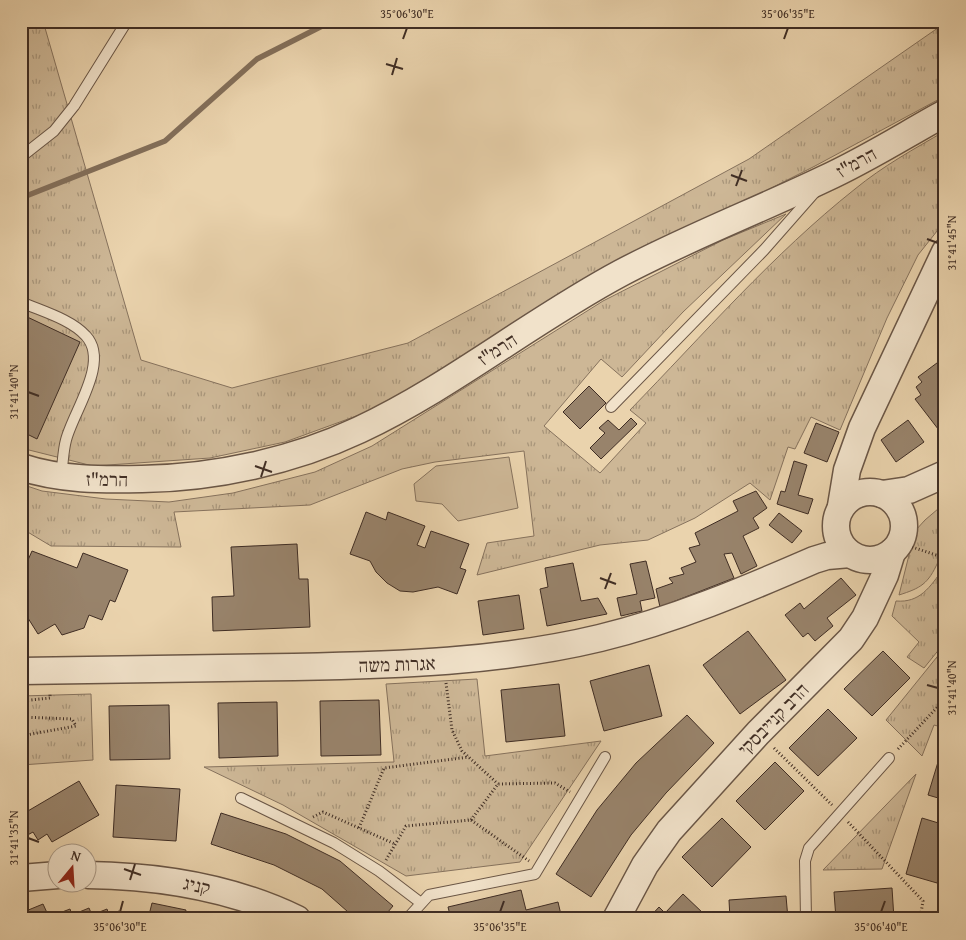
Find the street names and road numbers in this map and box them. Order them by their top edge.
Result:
street label: הרמ"ז [831,139,881,185]
street label: הרמ"ז [472,326,522,372]
street label: הרמ"ז [86,465,128,493]
street label: אגרות משה [358,649,436,679]
street label: הרב קנייבסקי [731,676,815,762]
street label: קניג [181,868,213,902]

